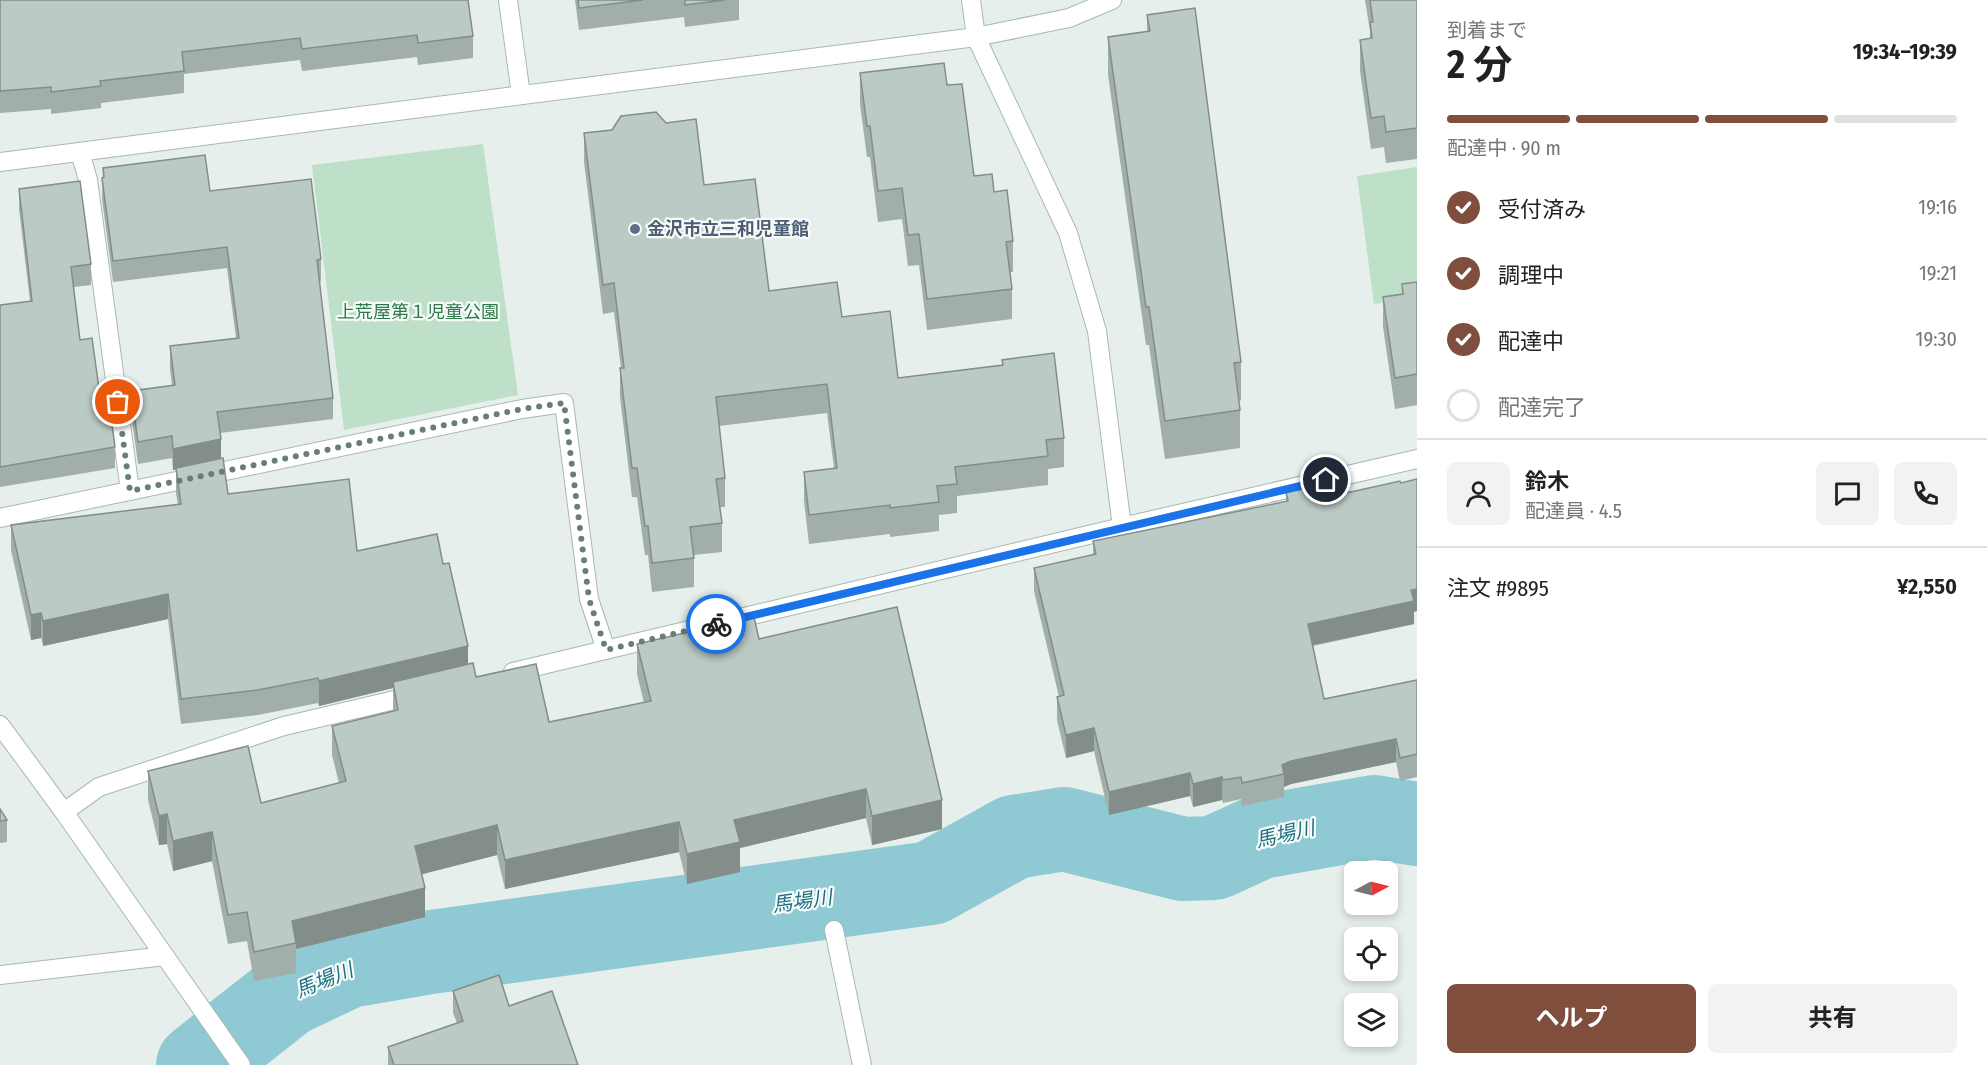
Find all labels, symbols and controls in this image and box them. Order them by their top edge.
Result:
text: 到着まで [1447,18,1527,42]
text: 19:34–19:39 [1853,38,1957,65]
text: 2 分 [1447,42,1512,88]
text: 配達中 · 90 m [1447,136,1561,160]
icon: check [1447,191,1480,224]
text: 19:16 [1918,195,1957,219]
text: 受付済み [1498,196,1586,223]
place label: 金沢市立三和児童館 [647,218,809,240]
marker: 金沢市立三和児童館 [628,222,642,236]
icon: check [1447,257,1480,290]
text: 19:21 [1919,261,1957,285]
text: 調理中 [1498,262,1564,289]
park label: 上荒屋第１児童公園 [337,301,499,323]
icon: check [1447,323,1480,356]
text: 19:30 [1916,327,1957,351]
text: 配達中 [1498,328,1564,355]
pin [92,376,143,427]
icon: bag [101,385,134,418]
text: 配達完了 [1498,394,1586,421]
pin [1300,454,1351,505]
button: person [1447,462,1510,525]
button: chat [1816,462,1879,525]
button: phone [1894,462,1957,525]
icon: home [1309,463,1342,496]
text: 鈴木 [1525,468,1569,495]
text: 配達員 · 4.5 [1525,499,1622,523]
text: ¥2,550 [1897,573,1957,600]
text: 注文 #9895 [1447,575,1549,602]
courier [686,594,746,654]
icon: bike [700,608,733,641]
water label: 馬場川 [1253,815,1319,852]
north arrow [1344,861,1398,915]
map controls [1344,861,1398,1047]
water label: 馬場川 [771,885,835,917]
button: locate [1344,927,1398,981]
water label: 馬場川 [292,957,358,1002]
button: ヘルプ [1447,984,1696,1053]
button: 共有 [1708,984,1957,1053]
button: layers [1344,993,1398,1047]

